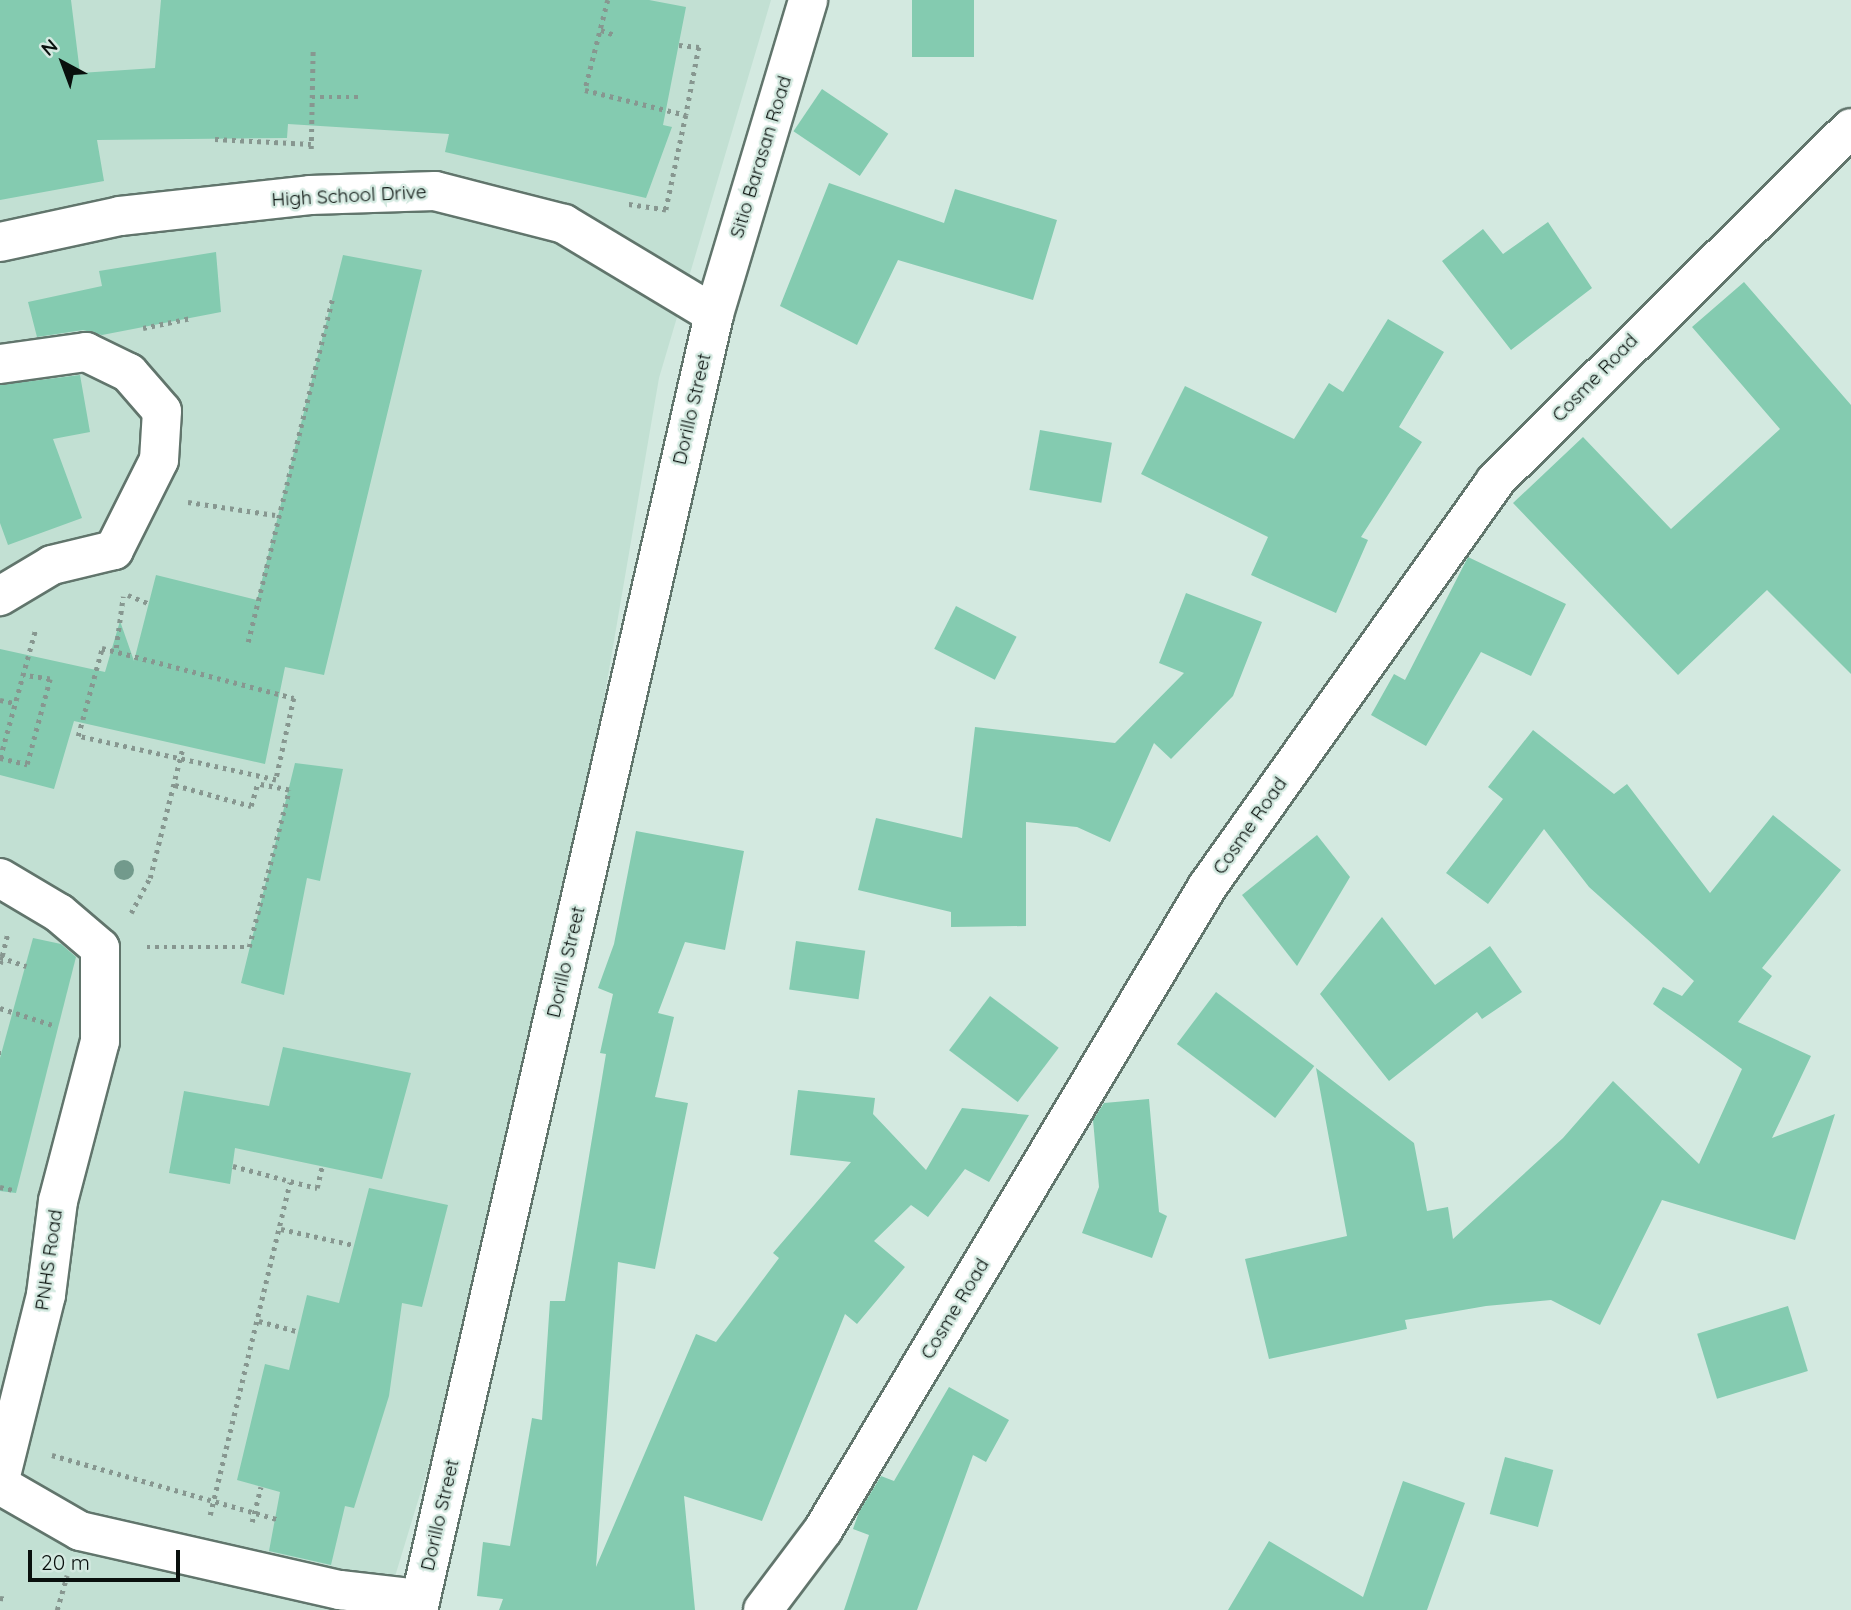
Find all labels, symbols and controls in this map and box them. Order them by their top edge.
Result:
north arrow [28,28,98,98]
text: N [36,34,62,61]
street label: Sitio Barasan Road [725,73,797,241]
street label: High School Drive [271,181,427,211]
street label: Cosme Road [1547,329,1643,427]
street label: Dorillo Street [668,351,716,467]
street label: Cosme Road [1208,773,1292,879]
street label: Dorillo Street [542,904,590,1020]
street label: PNHS Road [31,1208,67,1312]
street label: Cosme Road [916,1255,994,1363]
street label: Dorillo Street [416,1457,464,1573]
scale bar [32,1536,184,1580]
text: 20 m [41,1549,90,1575]

